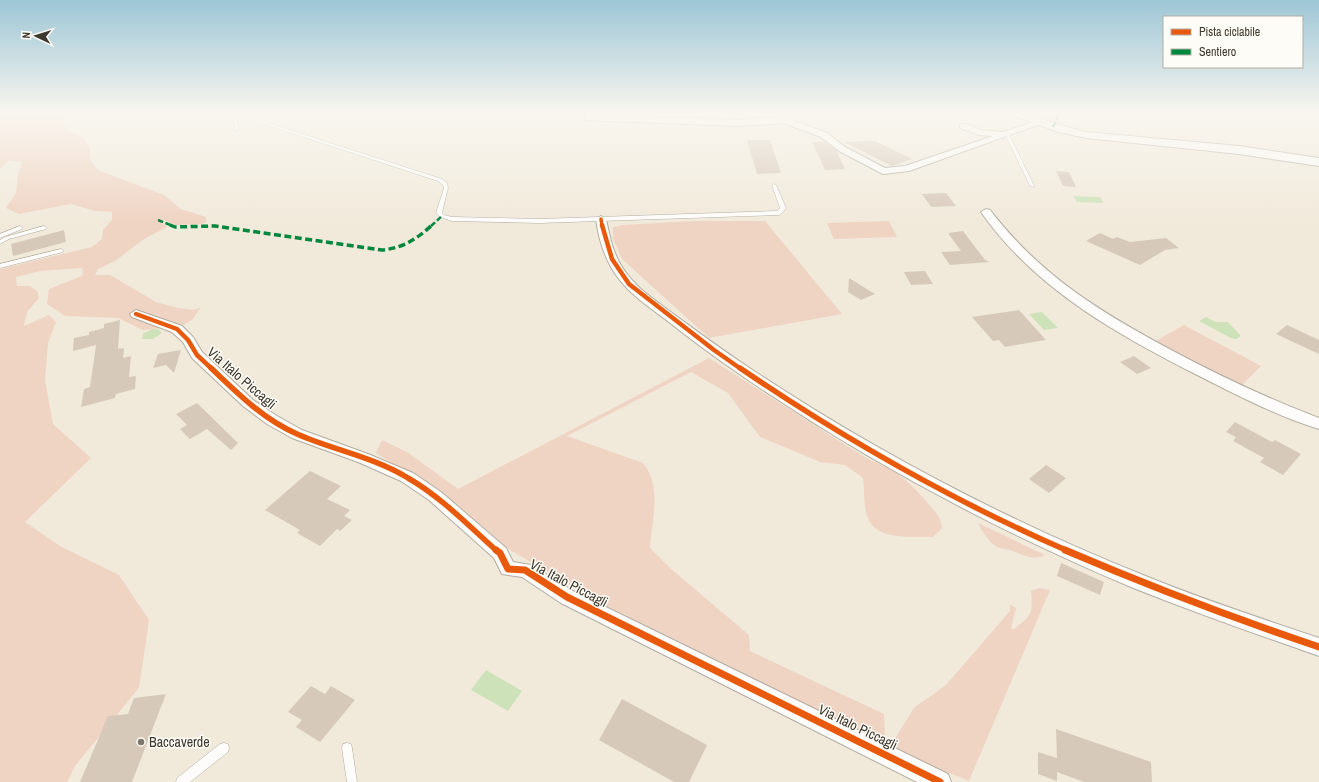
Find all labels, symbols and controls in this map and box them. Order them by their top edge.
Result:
north arrow [16,16,56,56]
legend [1163,16,1303,68]
text: Pista ciclabile [1199,24,1260,40]
text: N [19,32,33,39]
text: Sentiero [1199,44,1236,60]
street label: Via Italo Piccagli [204,343,280,413]
street label: Via Italo Piccagli [527,555,611,611]
street label: Via Italo Piccagli [815,700,901,754]
place label: Baccaverde [149,733,210,751]
marker: Baccaverde [136,737,146,747]

